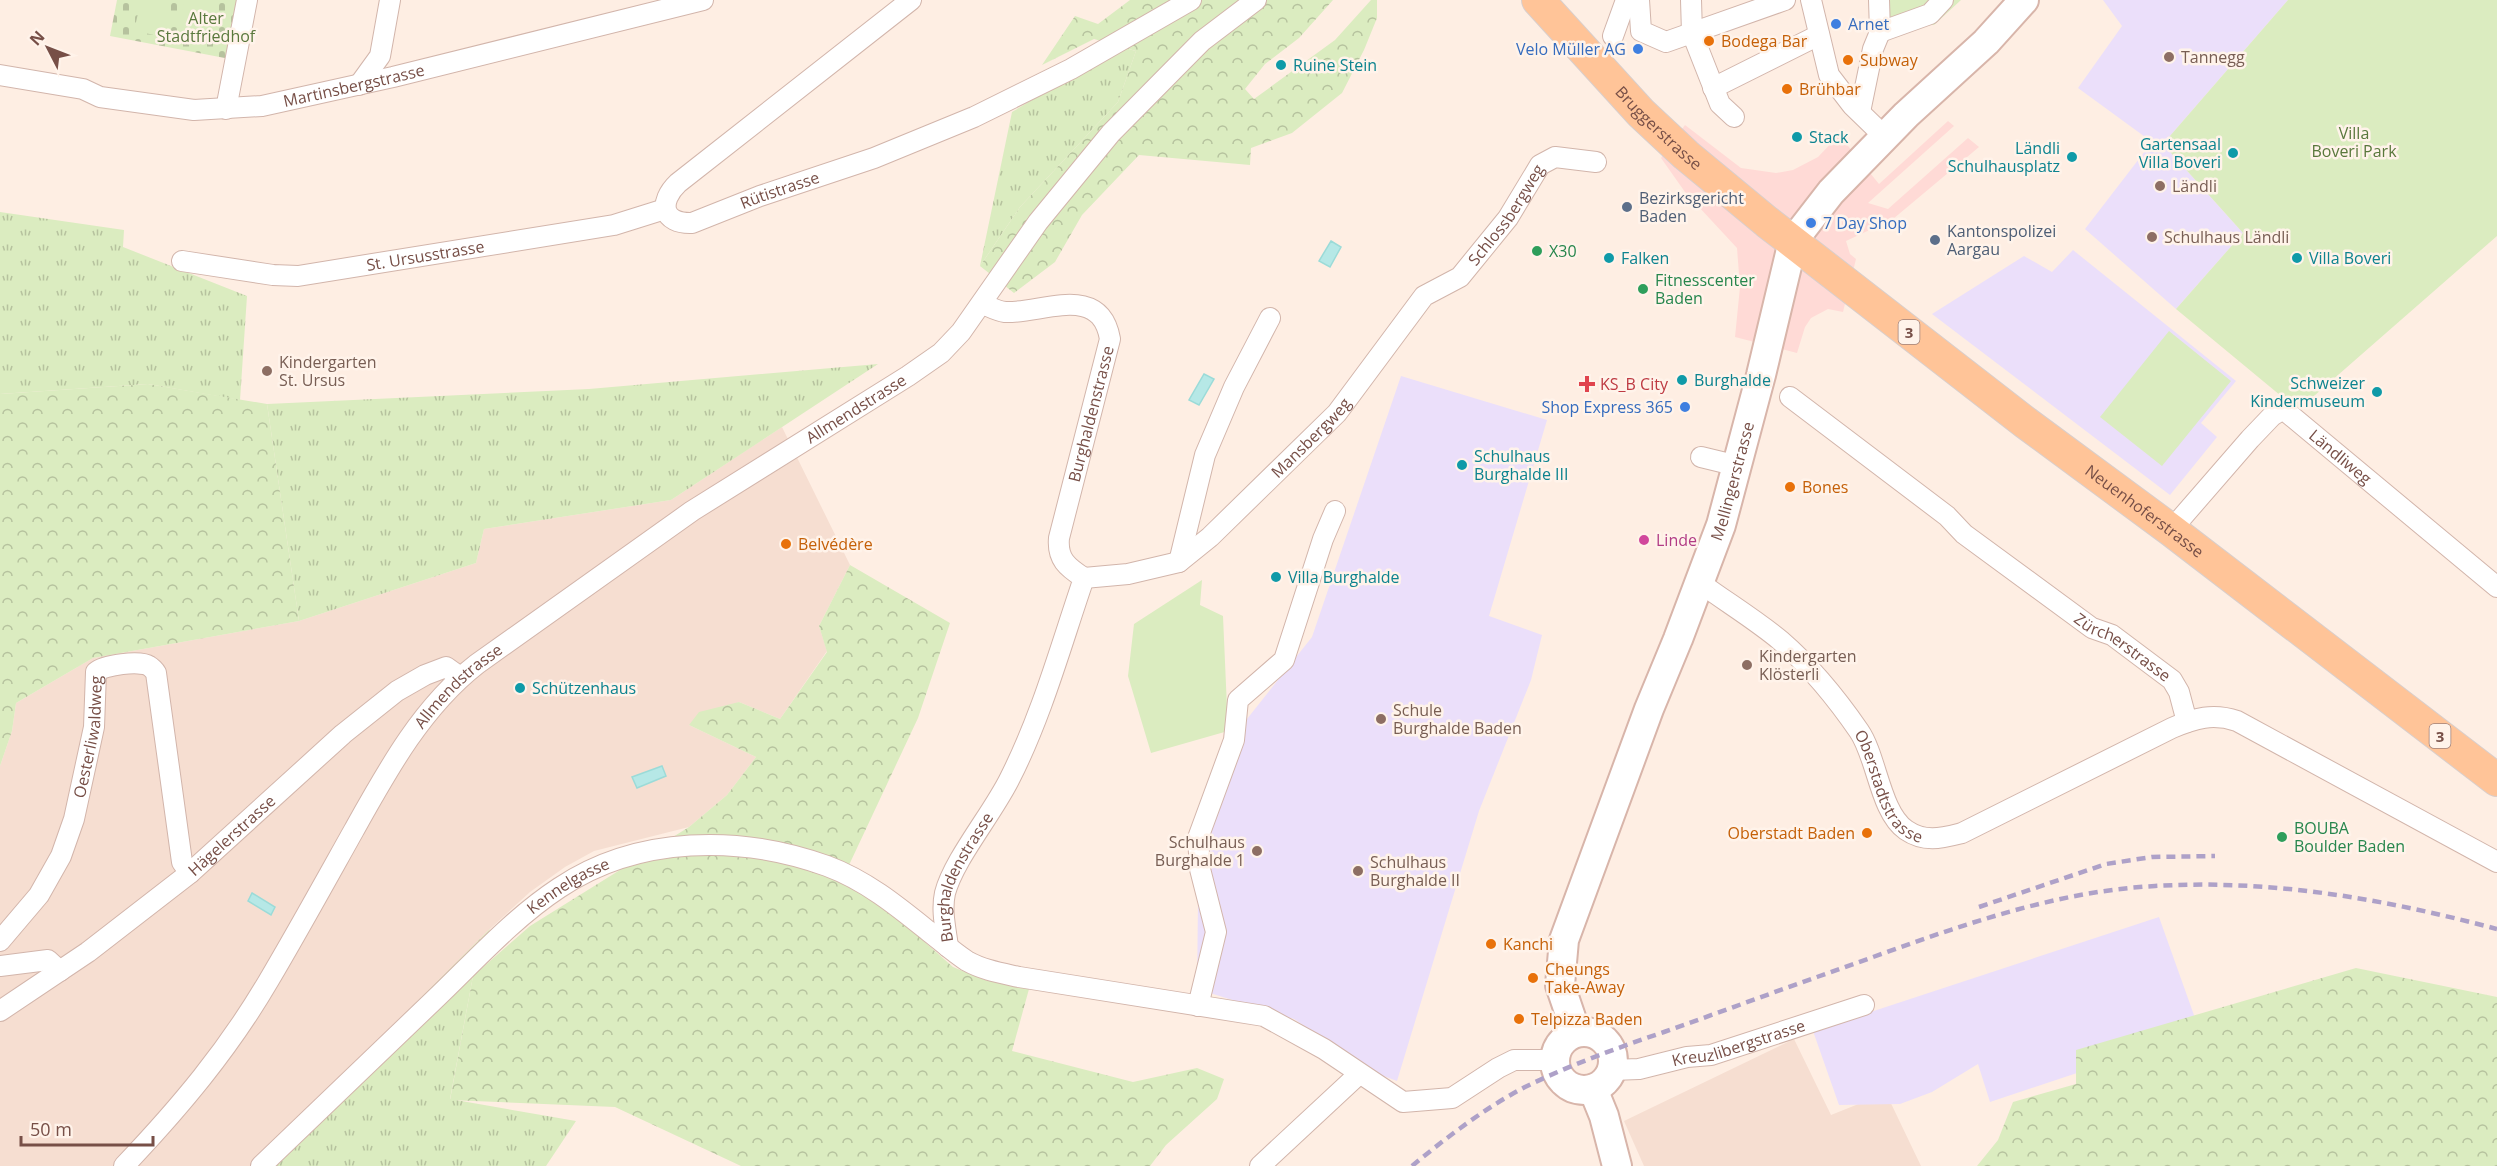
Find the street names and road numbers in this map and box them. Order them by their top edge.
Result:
street label: Martinsbergstrasse [281,59,427,112]
street label: Bruggerstrasse [1611,81,1707,175]
street label: Schlossbergweg [1463,160,1549,270]
street label: Rütistrasse [737,166,822,214]
street label: St. Ursusstrasse [365,235,486,276]
road number: 3 [1898,320,1920,344]
street label: Burghaldenstrasse [1063,343,1119,484]
street label: Allmendstrasse [801,369,910,448]
street label: Mansbergweg [1266,393,1356,483]
street label: Mellingerstrasse [1705,419,1759,544]
street label: Ländliweg [2304,424,2376,489]
street label: Neuenhoferstrasse [2081,459,2209,562]
street label: Zürcherstrasse [2070,608,2175,686]
street label: Allmendstrasse [409,639,507,733]
street label: Oesterliwaldweg [68,675,107,800]
road number: 3 [2430,724,2450,748]
street label: Oberstadtstrasse [1850,726,1926,848]
street label: Hägelerstrasse [183,790,280,881]
street label: Burghaldenstrasse [932,808,998,944]
street label: Kennelgasse [522,852,613,919]
street label: Kreuzlibergstrasse [1669,1014,1808,1071]

